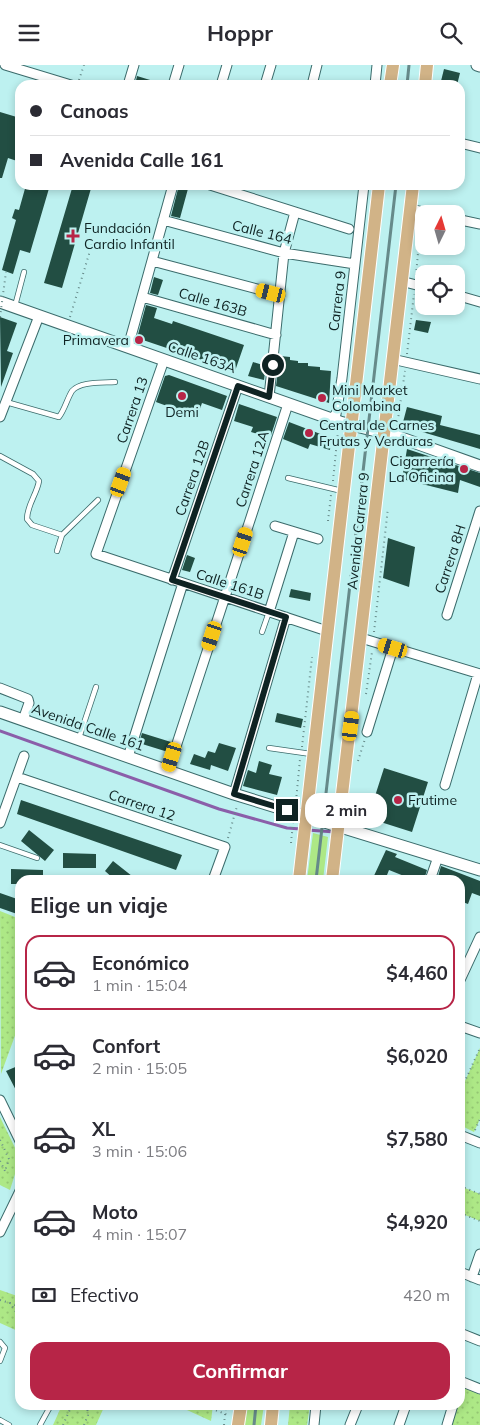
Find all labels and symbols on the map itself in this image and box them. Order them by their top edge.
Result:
north arrow [415,205,465,255]
street label: Calle 164 [230,216,294,248]
place label: Fundación Cardio Infantil [84,219,175,253]
marker: Fundación Cardio Infantil [66,229,80,243]
street label: Carrera 9 [324,270,350,332]
car [254,282,287,304]
street label: Calle 163B [177,284,249,320]
place label: Primavera [63,331,129,349]
marker: Primavera [133,334,145,346]
street label: Calle 163A [165,337,239,377]
route start [262,354,284,376]
street label: Carrera 13 [112,374,152,446]
place label: Mini Market Colombina [332,381,408,415]
marker: Demi [176,390,188,402]
marker: Mini Market Colombina [316,392,328,404]
place label: Demi [165,403,199,421]
place label: Central de Carnes Frutas y Verduras [319,416,435,450]
marker: Central de Carnes Frutas y Verduras [303,427,315,439]
street label: Carrera 12A [231,428,273,510]
street label: Carrera 12B [171,438,213,518]
place label: Cigarrería La Oficina [389,452,454,486]
marker: Cigarrería La Oficina [458,463,470,475]
car [108,465,133,499]
street label: Avenida Carrera 9 [343,471,373,591]
street label: Carrera 8H [430,522,470,596]
car [231,525,254,559]
street label: Calle 161B [194,565,266,603]
car [200,619,223,653]
car [376,636,409,660]
street label: Avenida Calle 161 [29,699,147,755]
car [341,710,360,742]
car [160,740,183,774]
street label: Carrera 12 [106,785,178,825]
place label: Frutime [408,791,457,809]
callout: 2 min [304,793,387,827]
marker: Frutime [392,794,404,806]
route end [276,799,298,821]

